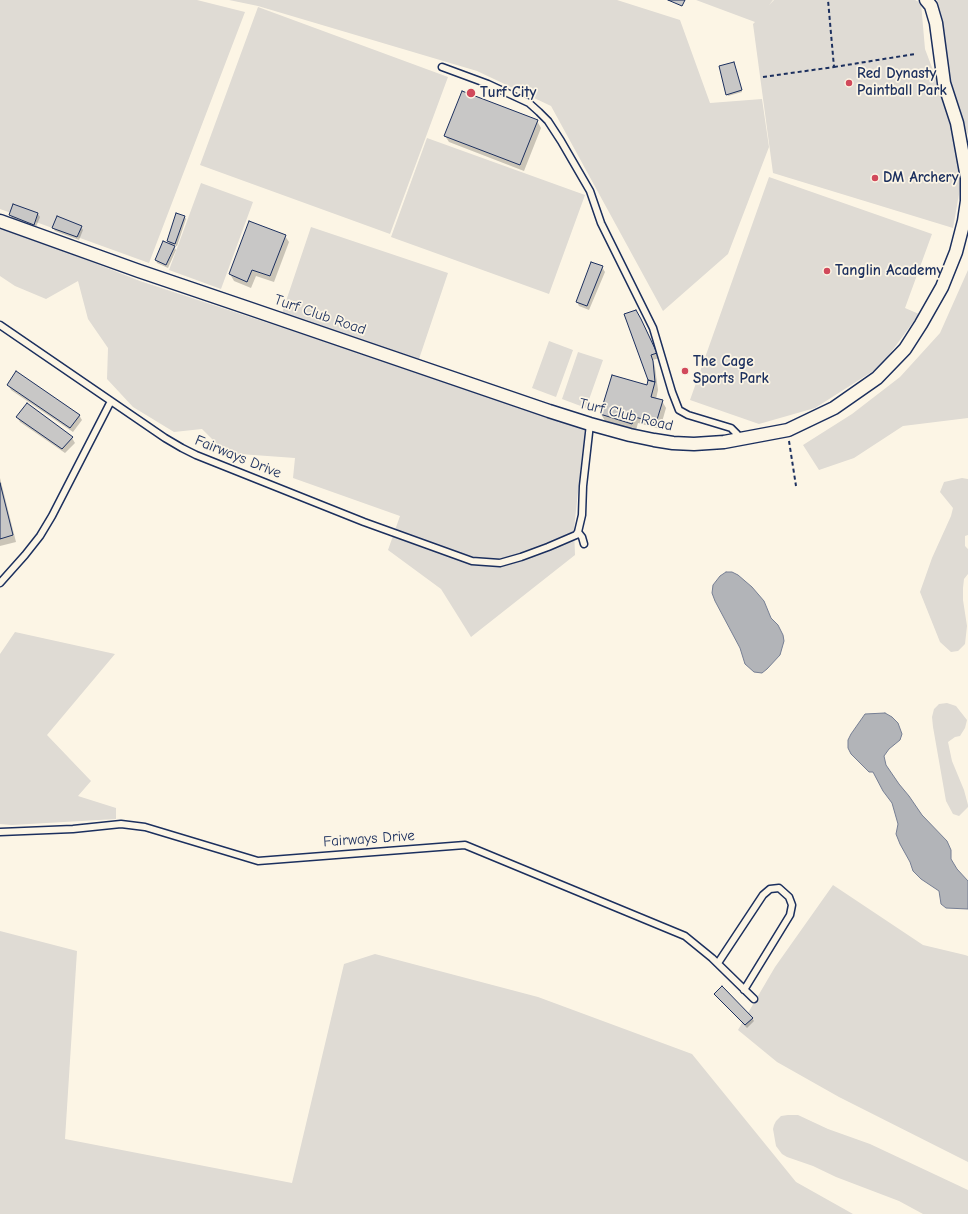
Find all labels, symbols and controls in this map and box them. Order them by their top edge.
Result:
place label: Red Dynasty Paintball Park [857,65,947,100]
marker: Red Dynasty Paintball Park [844,78,854,88]
place label: Turf City [480,84,536,102]
marker: Turf City [465,87,477,99]
place label: DM Archery [883,169,959,187]
marker: DM Archery [870,173,880,183]
place label: Tanglin Academy [835,262,943,280]
marker: Tanglin Academy [822,266,832,276]
street label: Turf Club Road [272,291,368,339]
place label: The Cage Sports Park [693,353,769,388]
marker: The Cage Sports Park [680,366,690,376]
street label: Turf Club Road [577,395,675,435]
street label: Fairways Drive [192,432,284,482]
street label: Fairways Drive [323,827,415,851]

